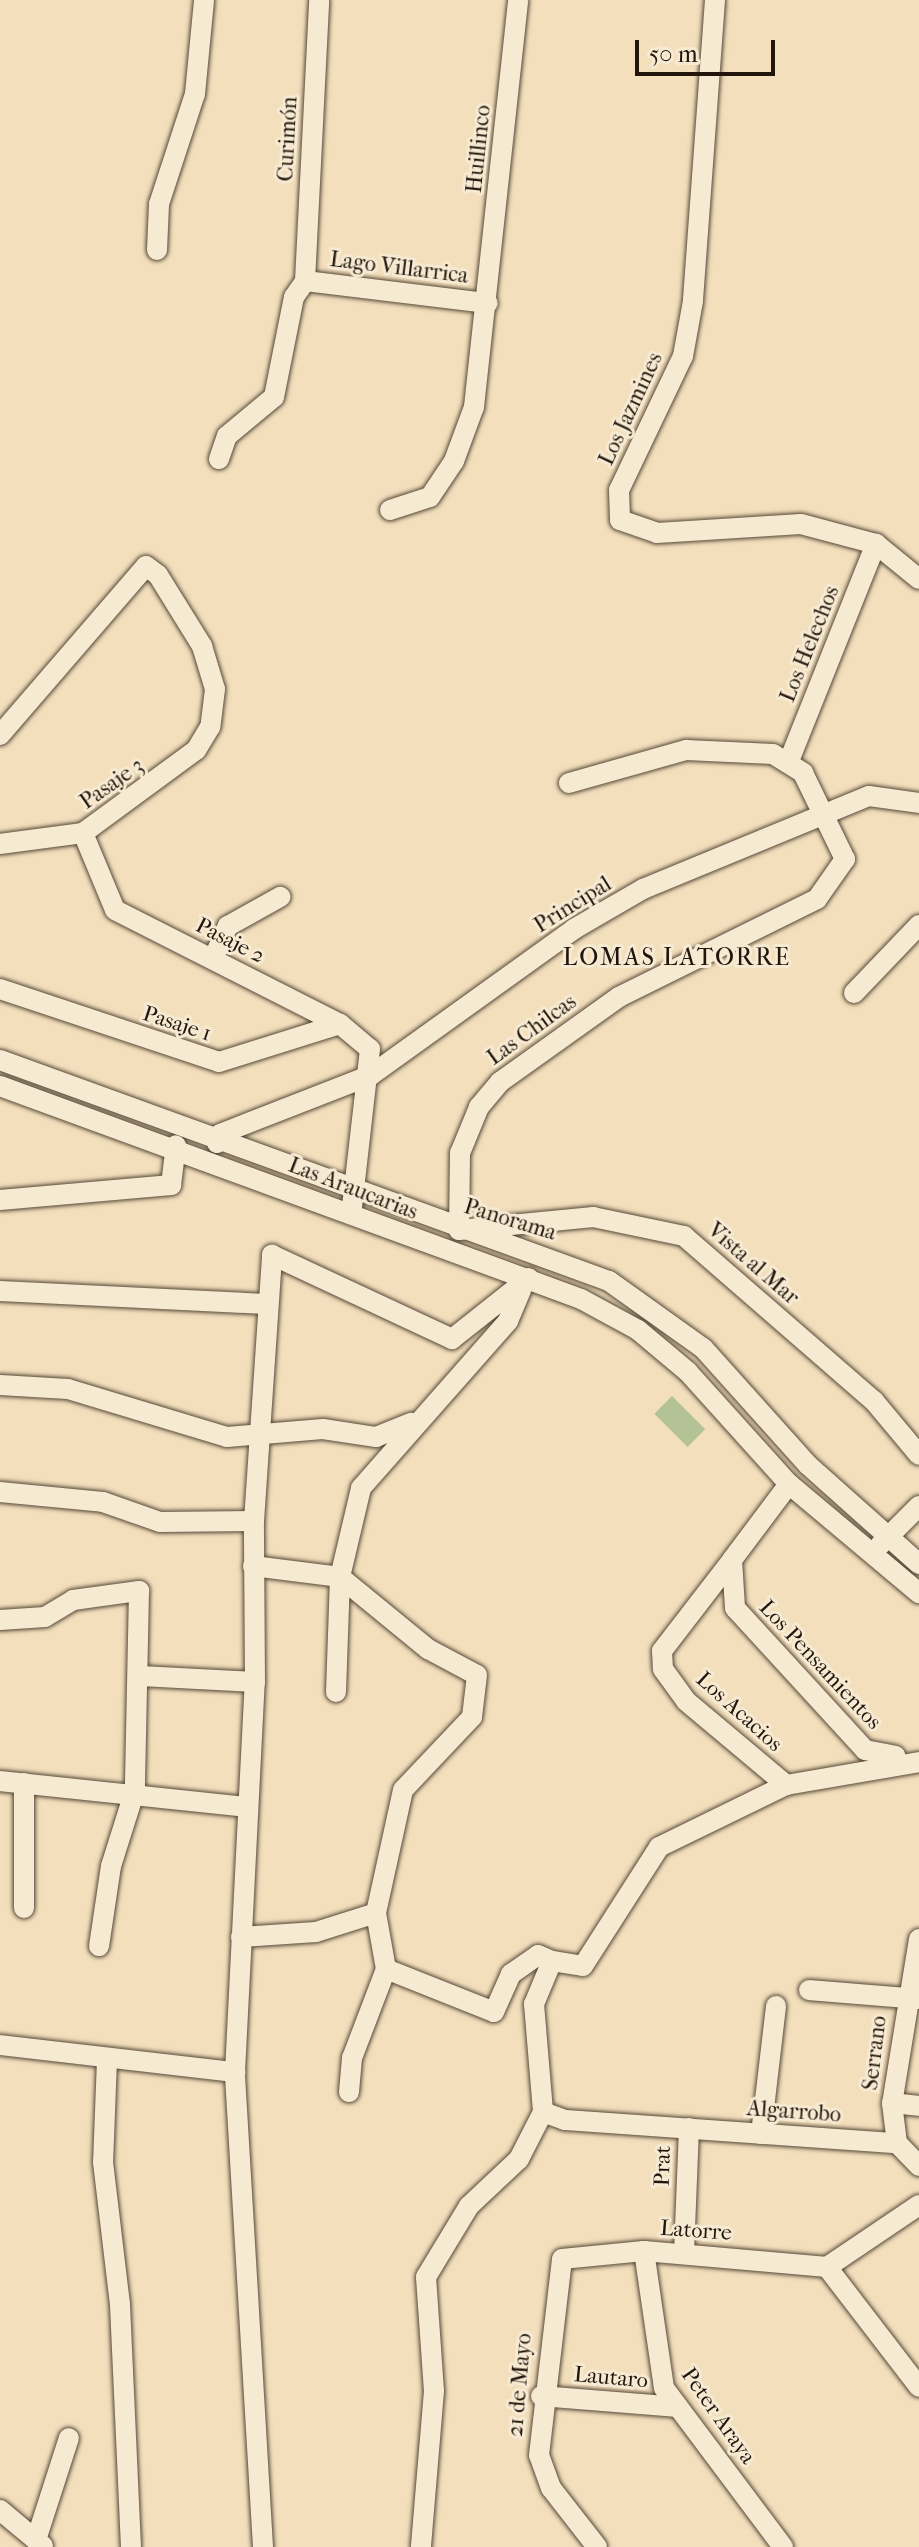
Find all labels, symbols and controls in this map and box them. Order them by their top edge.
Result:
scale bar [639,24,779,74]
text: 50 m [649,40,698,68]
street label: Curimón [273,96,303,182]
street label: Huillinco [461,104,497,194]
street label: Lago Villarrica [328,246,470,290]
street label: Los Jazmines [593,348,669,470]
street label: Los Helechos [775,582,845,706]
street label: Pasaje 3 [75,753,149,815]
street label: Principal [529,871,617,939]
street label: Pasaje 2 [191,912,269,970]
district label: LOMAS LATORRE [563,944,791,972]
street label: Las Chilcas [482,989,582,1071]
street label: Pasaje 1 [139,1001,215,1047]
street label: Las Araucarias [285,1152,421,1226]
street label: Panorama [461,1194,559,1246]
street label: Vista al Mar [702,1217,804,1311]
street label: Los Pensamientos [753,1595,887,1735]
street label: Los Acacios [690,1666,788,1758]
street label: Serrano [857,2014,893,2092]
street label: Algarrobo [746,2096,842,2128]
street label: Prat [649,2145,677,2187]
street label: Latorre [659,2215,733,2247]
street label: 21 de Mayo [502,2332,538,2438]
street label: Lautaro [573,2362,649,2394]
street label: Peter Araya [675,2363,761,2469]

